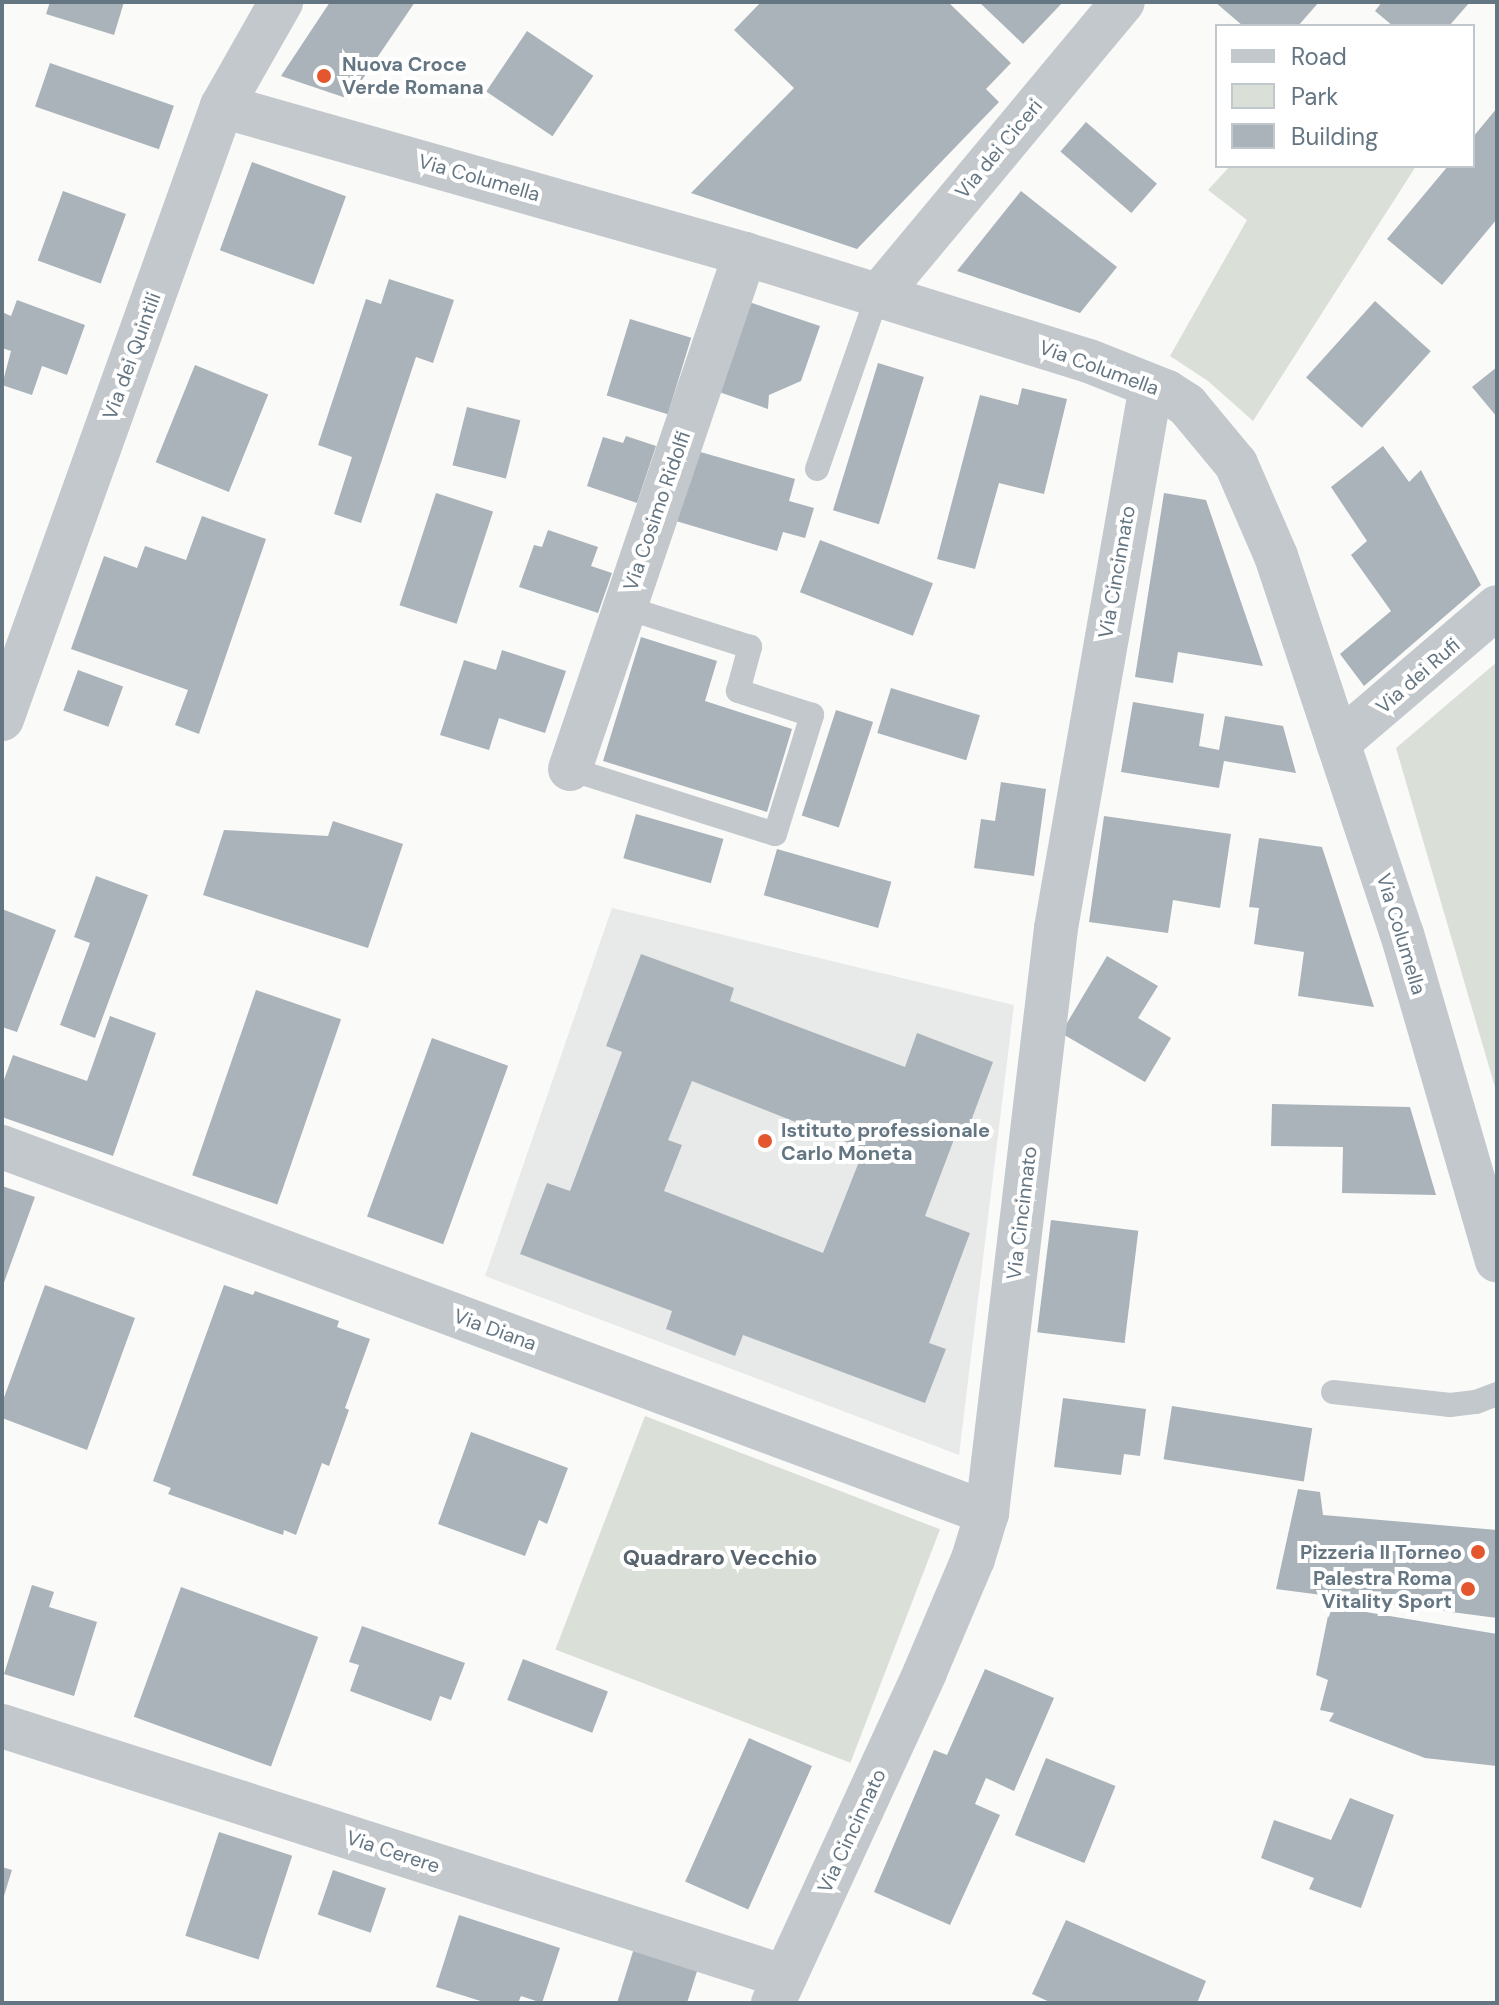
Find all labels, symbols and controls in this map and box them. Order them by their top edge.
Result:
legend [1215,24,1475,168]
text: Road [1291,41,1347,72]
place label: Nuova Croce Verde Romana [342,52,484,99]
marker: Nuova Croce Verde Romana [313,65,335,87]
text: Park [1291,81,1338,112]
street label: Via dei Ciceri [950,94,1048,204]
text: Building [1291,121,1378,152]
street label: Via Columella [415,149,543,207]
street label: Via dei Quintili [98,289,166,423]
street label: Via Columella [1036,335,1162,401]
street label: Via Cosimo Ridolfi [618,428,696,594]
street label: Via Cincinnato [1094,504,1140,640]
street label: Via dei Rufi [1371,633,1465,719]
street label: Via Columella [1371,870,1431,998]
place label: Istituto professionale Carlo Moneta [781,1118,990,1165]
marker: Istituto professionale Carlo Moneta [756,1132,774,1150]
street label: Via Cincinnato [1002,1145,1042,1281]
street label: Via Diana [450,1304,540,1356]
place label: Pizzeria Il Torneo [1300,1540,1462,1564]
marker: Pizzeria Il Torneo [1469,1543,1487,1561]
district label: Quadraro Vecchio [623,1545,817,1571]
place label: Palestra Roma Vitality Sport [1313,1566,1452,1613]
marker: Palestra Roma Vitality Sport [1459,1580,1477,1598]
street label: Via Cincinnato [813,1765,891,1897]
street label: Via Cerere [343,1826,443,1878]

